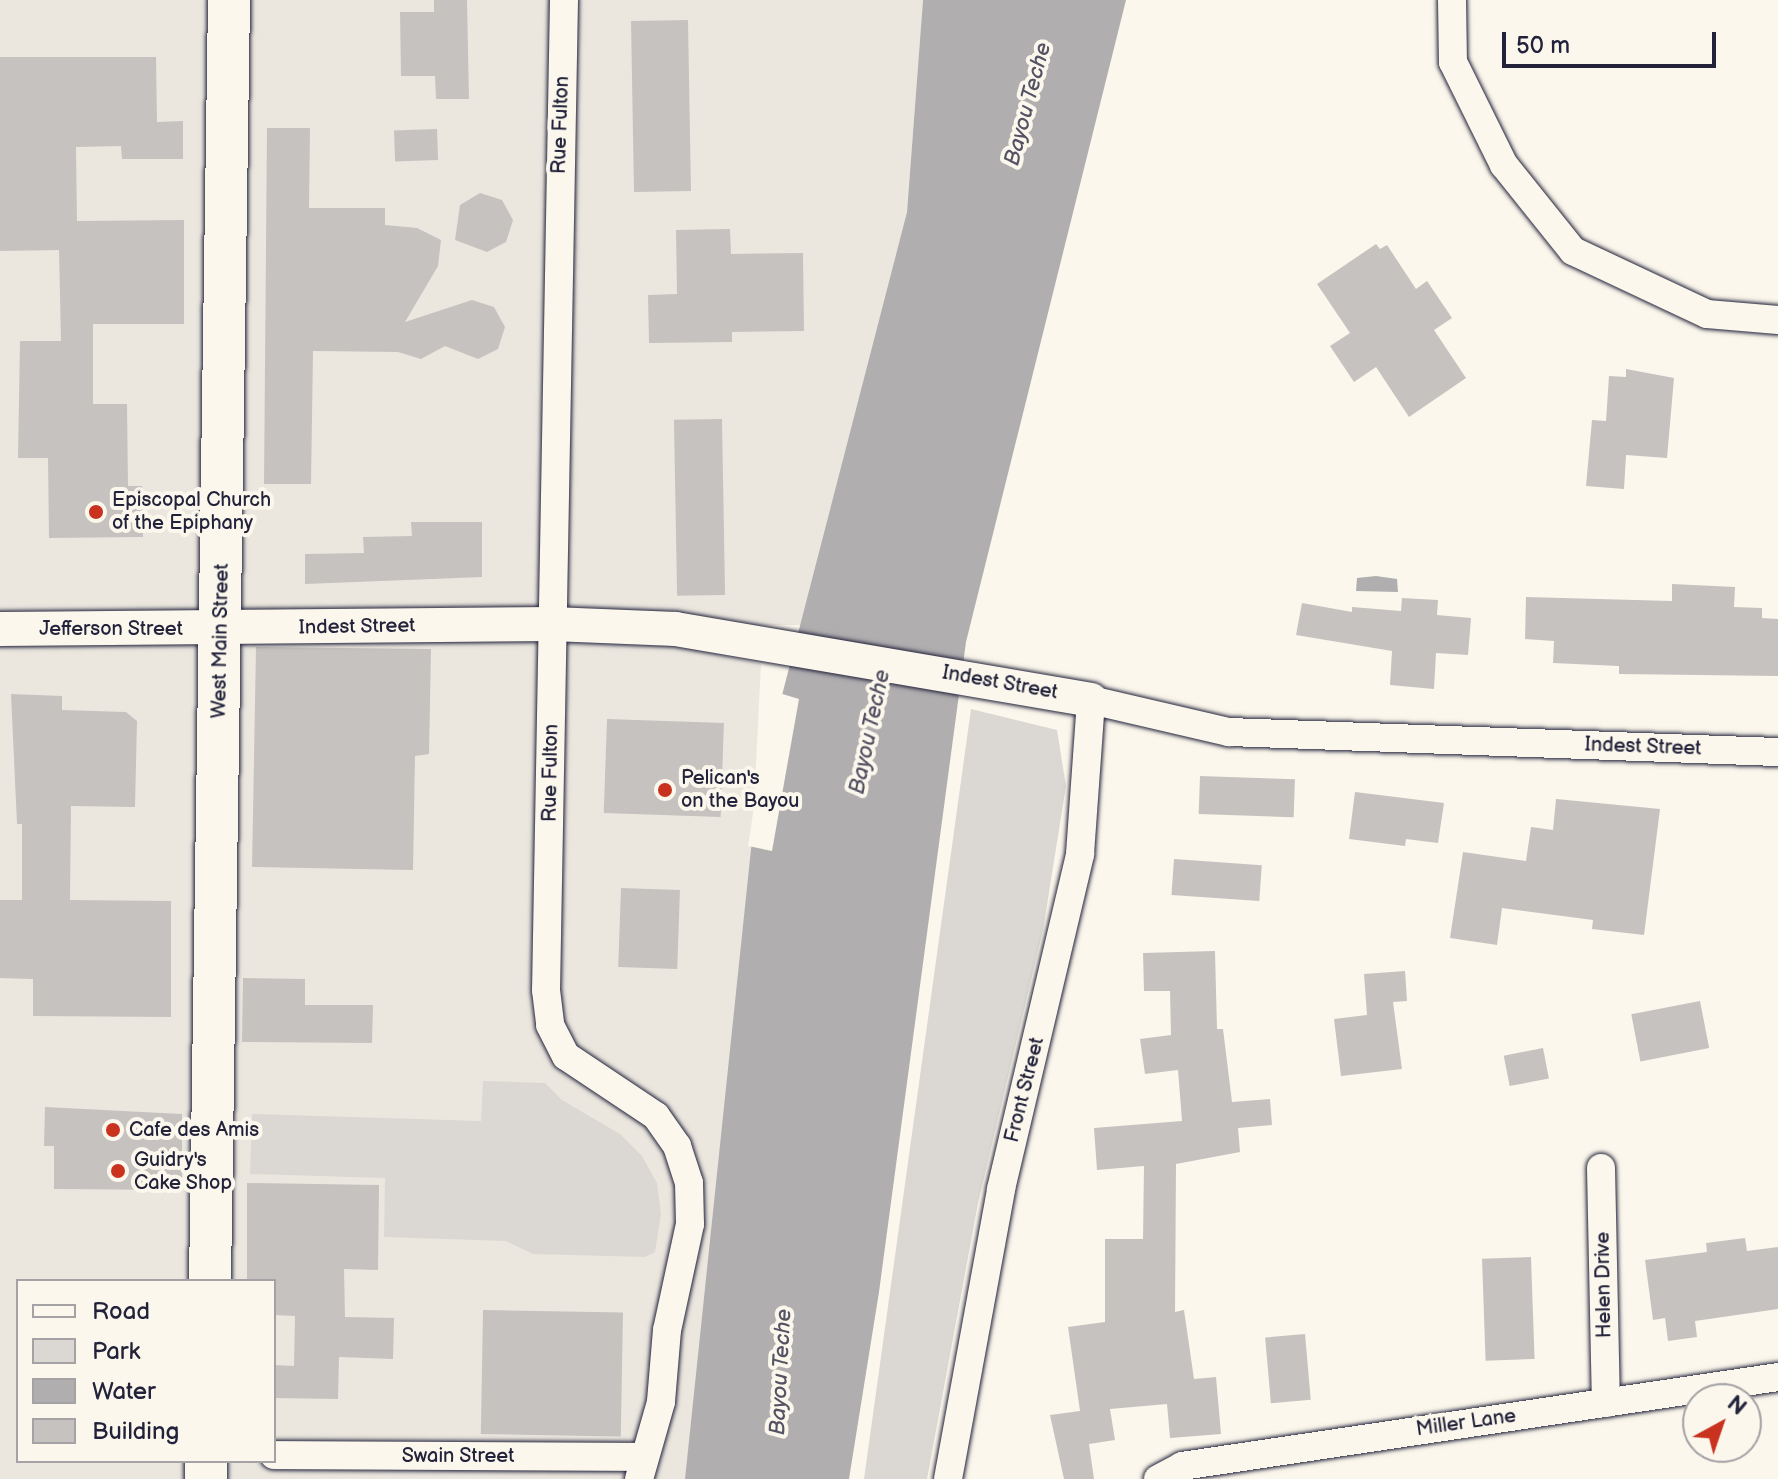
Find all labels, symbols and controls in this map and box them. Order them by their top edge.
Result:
scale bar [1506,16,1720,66]
text: 50 m [1516,31,1570,60]
water label: Bayou Teche [999,39,1057,169]
street label: Rue Fulton [547,76,575,174]
place label: Episcopal Church of the Epiphany [112,488,271,535]
marker: Episcopal Church of the Epiphany [87,503,105,521]
street label: West Main Street [208,563,234,719]
street label: Indest Street [298,614,416,640]
street label: Jefferson Street [39,617,183,641]
street label: Indest Street [940,661,1060,705]
water label: Bayou Teche [844,667,896,797]
street label: Rue Fulton [538,724,564,822]
street label: Indest Street [1584,733,1702,761]
place label: Pelican's on the Bayou [681,766,799,813]
marker: Pelican's on the Bayou [656,781,674,799]
street label: Front Street [1000,1035,1050,1145]
place label: Cafe des Amis [129,1118,259,1142]
marker: Cafe des Amis [104,1121,122,1139]
place label: Guidry's Cake Shop [134,1148,232,1195]
marker: Guidry's Cake Shop [109,1162,127,1180]
street label: Helen Drive [1591,1232,1617,1338]
legend [16,1279,276,1463]
text: Road [92,1297,150,1326]
water label: Bayou Teche [764,1308,798,1436]
text: Park [92,1337,140,1366]
text: Water [92,1377,156,1406]
north arrow [1682,1383,1762,1463]
text: N [1721,1390,1751,1421]
street label: Miller Lane [1415,1404,1517,1442]
text: Building [92,1417,179,1446]
street label: Swain Street [402,1444,514,1468]

